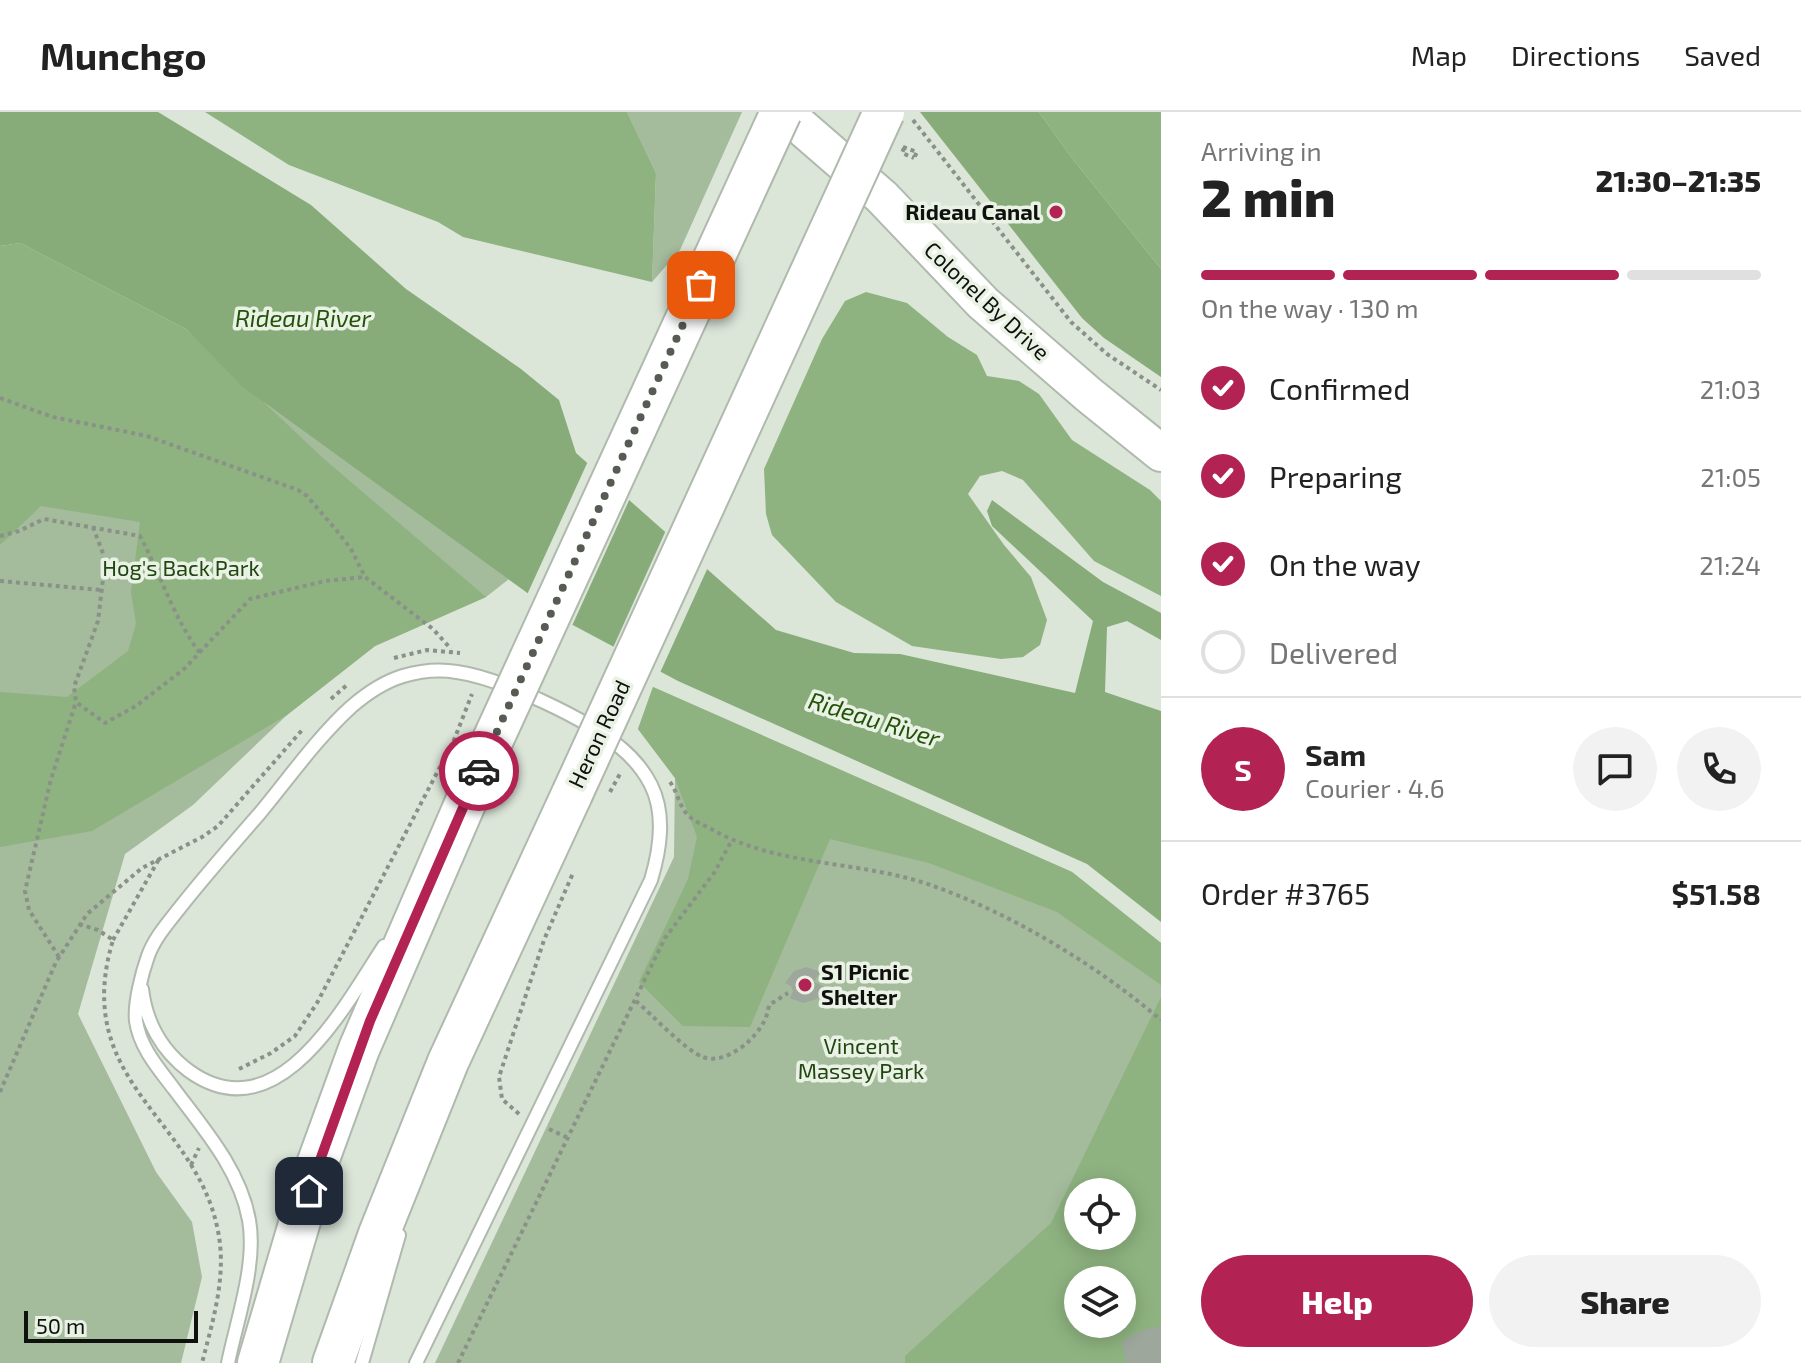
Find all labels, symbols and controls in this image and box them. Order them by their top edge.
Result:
text: Munchgo [40,32,207,78]
text: Map [1411,38,1467,72]
text: Directions [1511,38,1640,72]
text: Saved [1684,38,1761,72]
text: Arriving in [1201,135,1322,166]
text: 21:30–21:35 [1596,162,1761,198]
text: 2 min [1201,165,1336,227]
place label: Rideau Canal [905,198,1041,224]
marker: Rideau Canal [1047,203,1065,221]
street label: Colonel By Drive [920,236,1056,365]
pin [667,251,735,319]
icon: bag [679,263,723,307]
text: On the way · 130 m [1201,292,1419,323]
water label: Rideau River [235,303,371,332]
icon: check [1201,366,1245,410]
text: Confirmed [1269,370,1410,406]
text: 21:03 [1700,373,1761,404]
icon: check [1201,454,1245,498]
text: Preparing [1269,458,1402,494]
text: 21:05 [1700,461,1761,492]
icon: check [1201,542,1245,586]
text: On the way [1269,546,1421,582]
text: 21:24 [1699,549,1761,580]
park label: Hog's Back Park [102,554,260,580]
text: Delivered [1269,634,1398,670]
street label: Heron Road [562,676,634,792]
water label: Rideau River [805,685,944,752]
button: chat [1573,727,1657,811]
button: phone [1677,727,1761,811]
courier [439,731,519,811]
text: Sam [1305,736,1366,772]
icon: car [457,749,501,793]
text: S [1234,751,1252,787]
text: Courier · 4.6 [1305,772,1445,803]
text: Order #3765 [1201,875,1370,911]
text: $51.58 [1672,875,1761,911]
place label: S1 Picnic Shelter [821,958,910,1009]
marker: S1 Picnic Shelter [796,976,814,994]
park label: Vincent Massey Park [798,1032,924,1083]
pin [275,1157,343,1225]
icon: home [287,1169,331,1213]
map controls [1064,1178,1136,1338]
button: locate [1064,1178,1136,1250]
button: Help [1201,1255,1473,1347]
button: Share [1489,1255,1761,1347]
button: layers [1064,1266,1136,1338]
scale bar [24,1307,198,1343]
text: 50 m [36,1312,85,1338]

